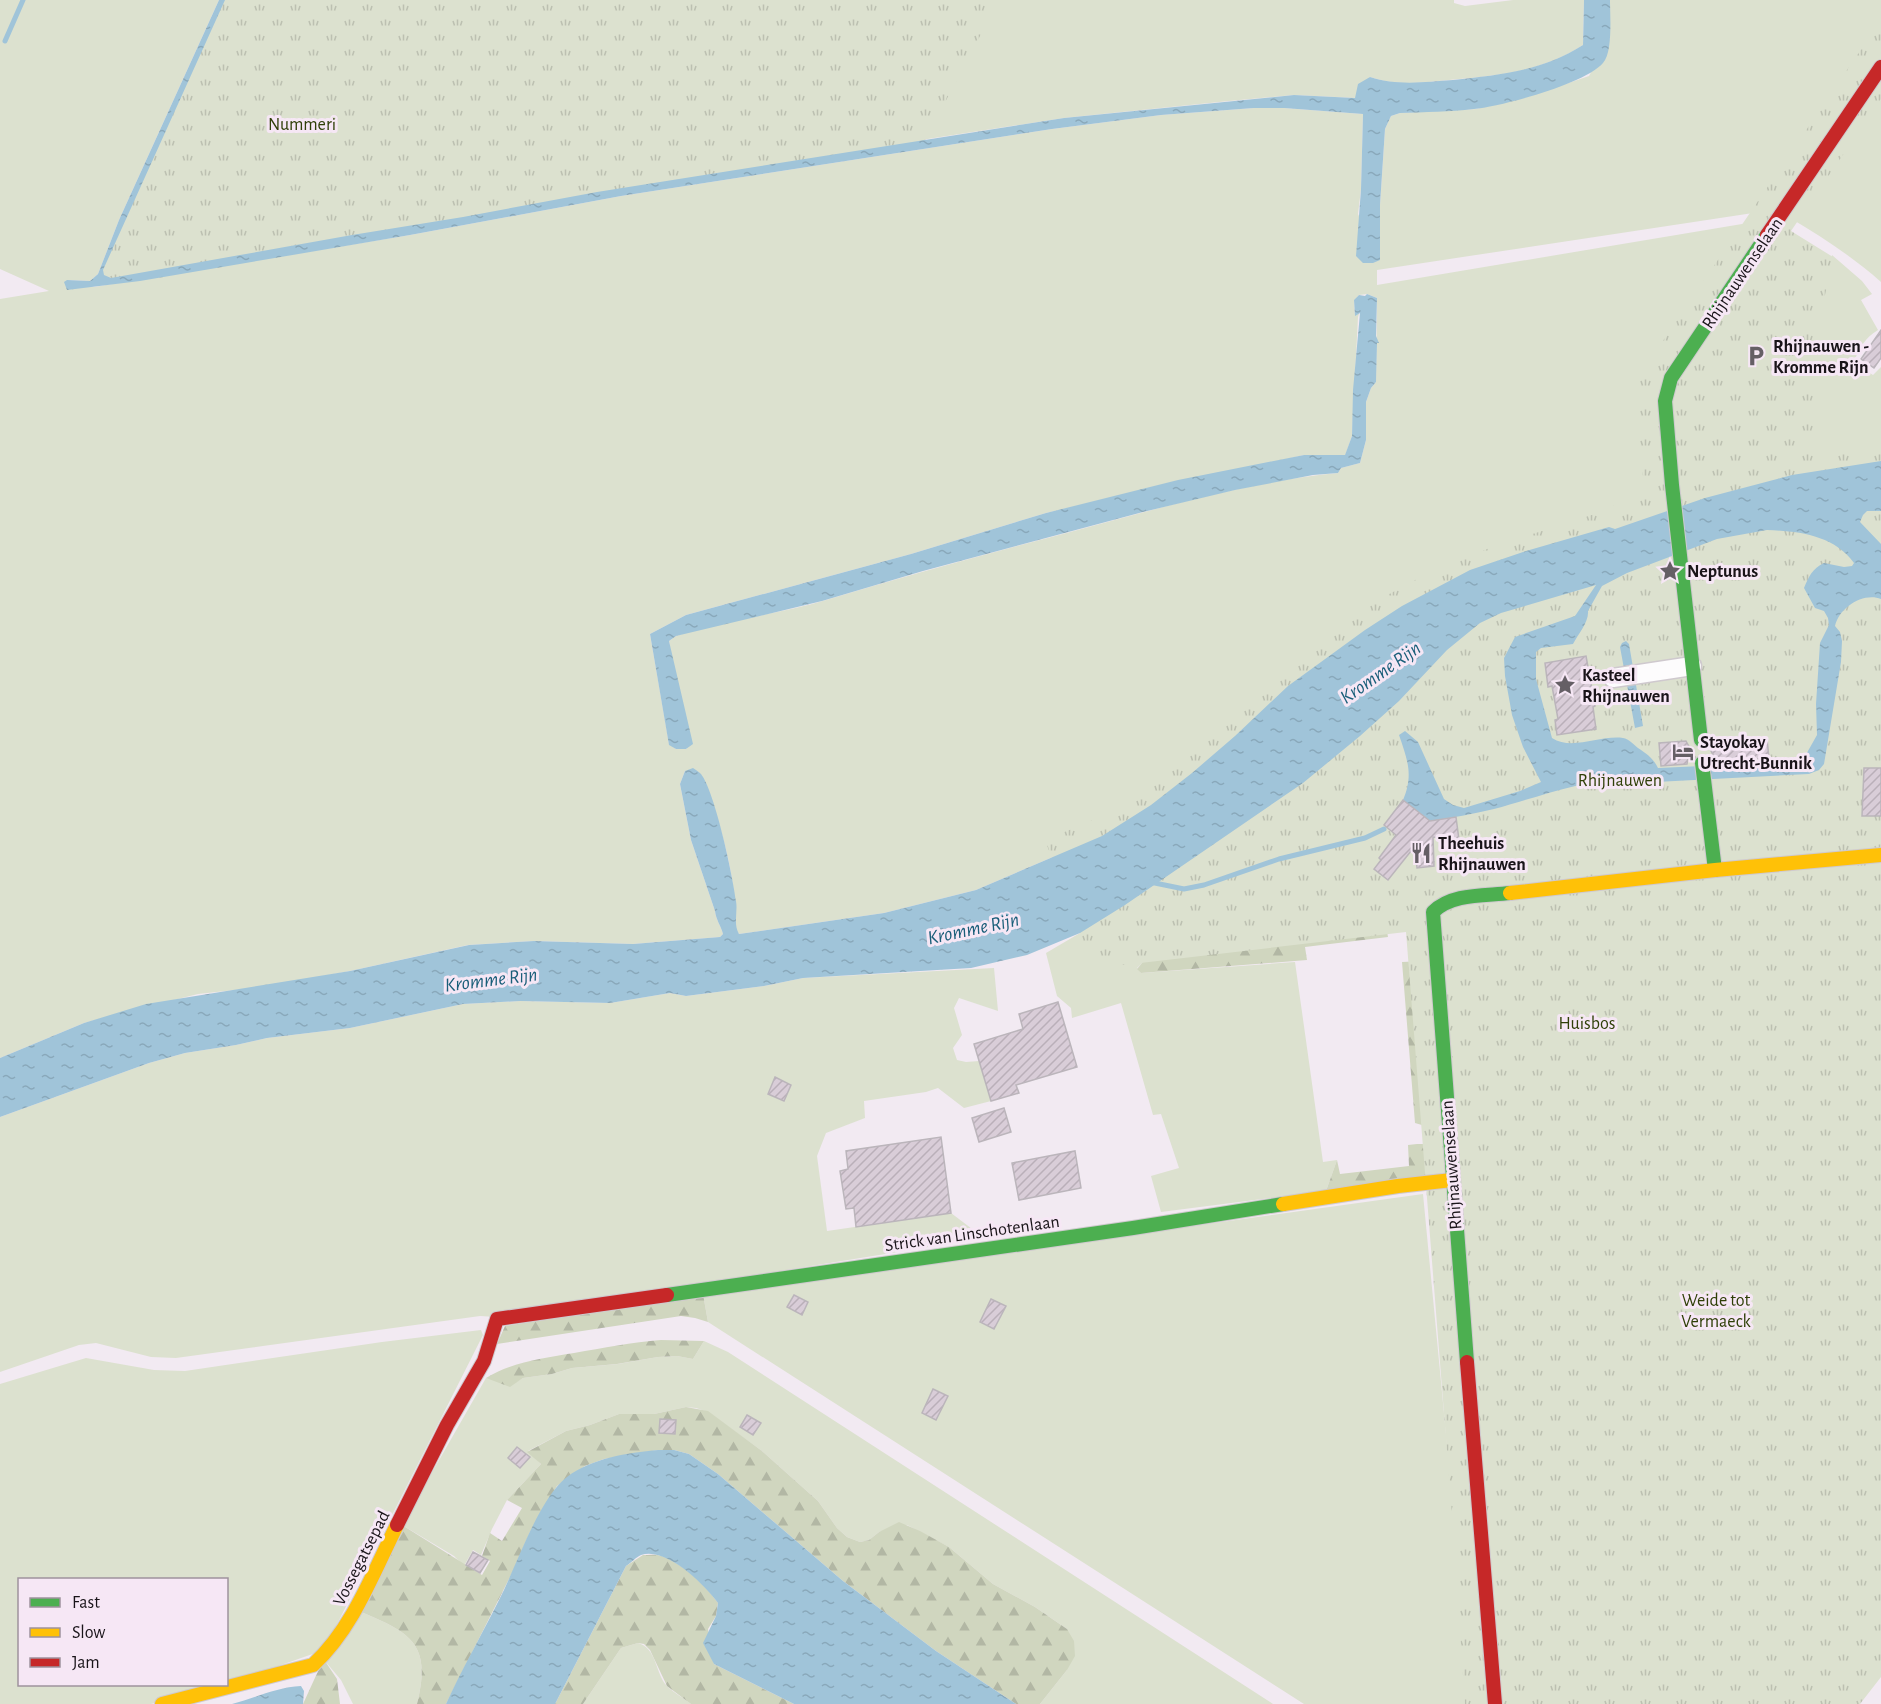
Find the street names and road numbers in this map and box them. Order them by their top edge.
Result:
street label: Rhijnauwenselaan [1699,215,1786,332]
street label: Rhijnauwenselaan [1439,1100,1465,1230]
street label: Strick van Linschotenlaan [884,1213,1061,1255]
street label: Vossegatsepad [330,1508,394,1609]

